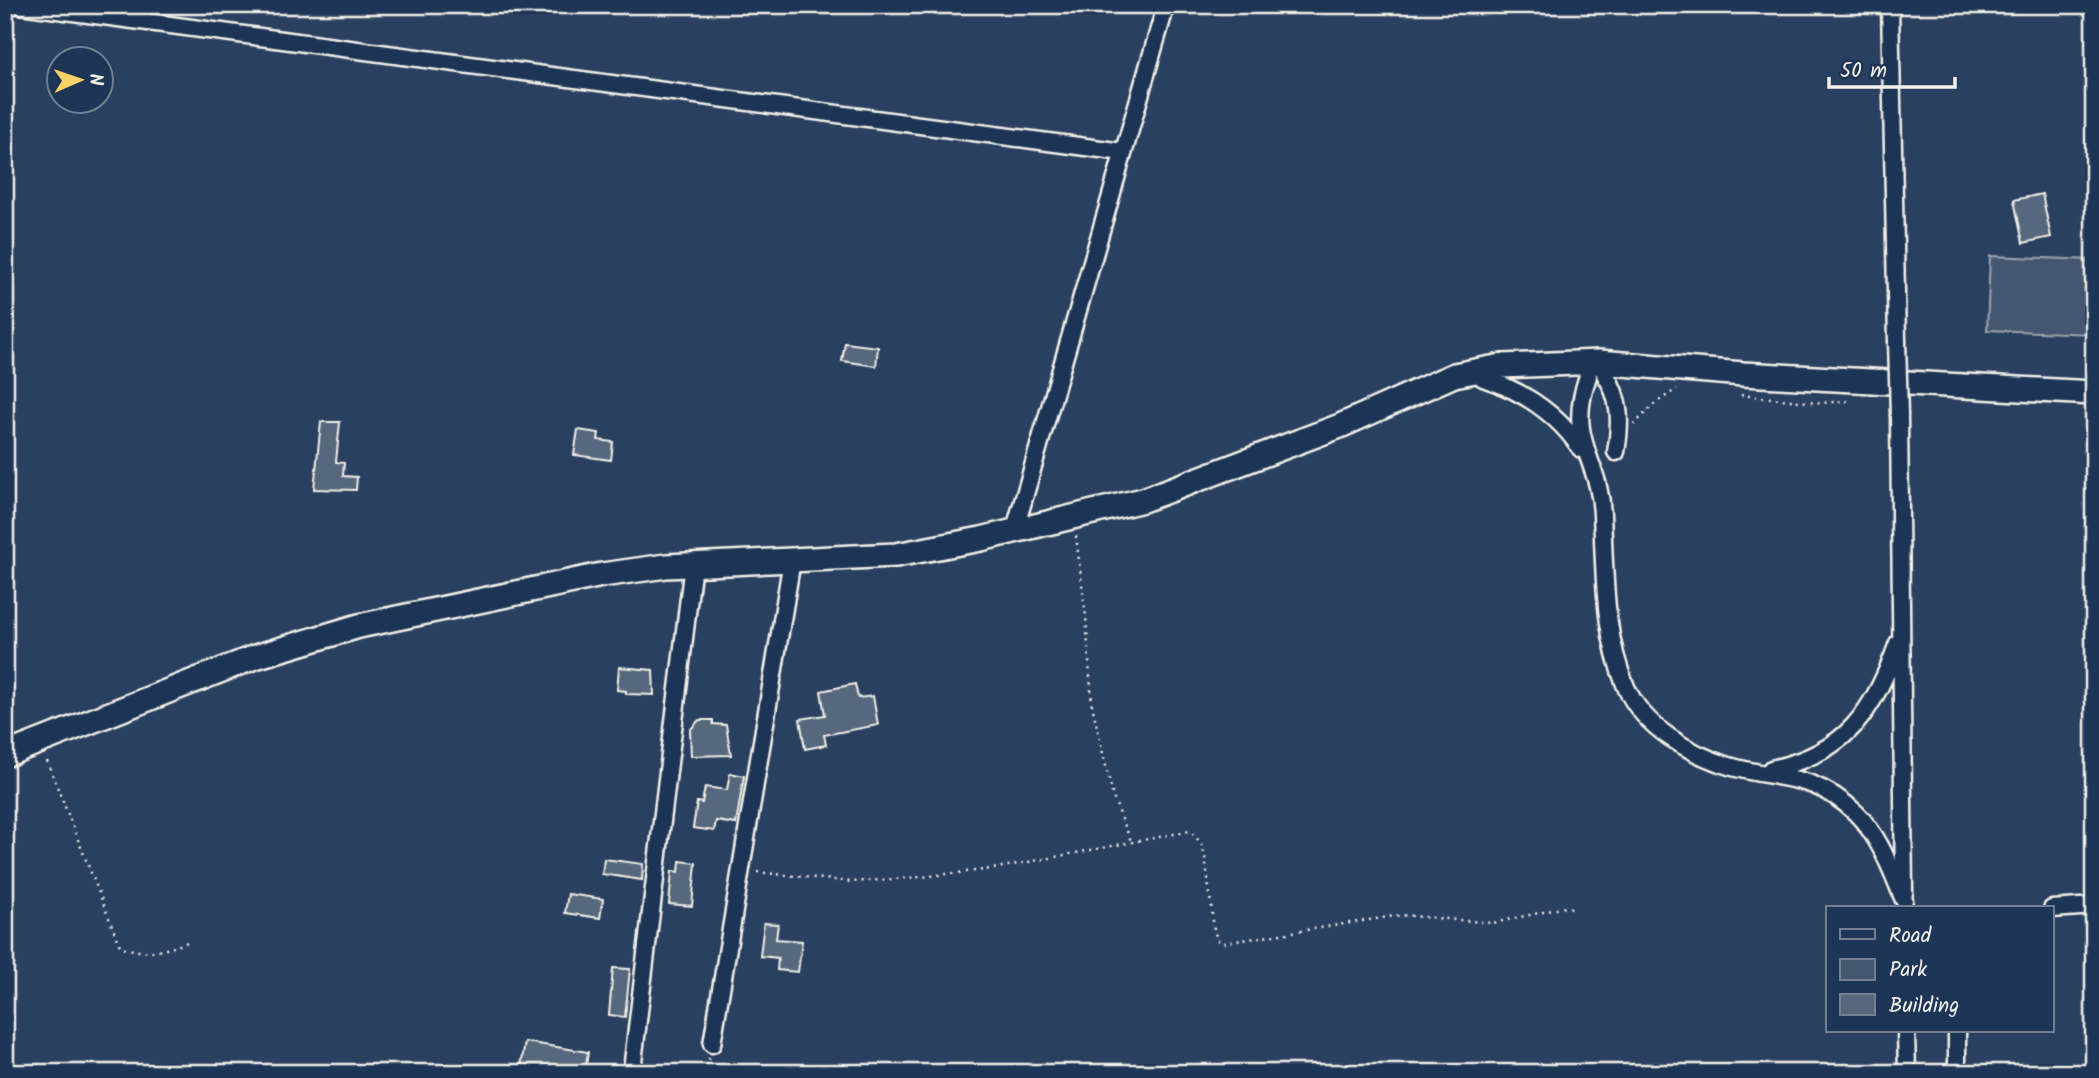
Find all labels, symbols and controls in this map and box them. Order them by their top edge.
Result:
north arrow [46,46,116,116]
scale bar [1829,46,1955,90]
text: 50 m [1840,55,1887,88]
text: N [80,73,110,86]
legend [1826,906,2054,1032]
text: Road [1889,920,1932,953]
text: Park [1889,954,1927,987]
text: Building [1889,990,1959,1023]

